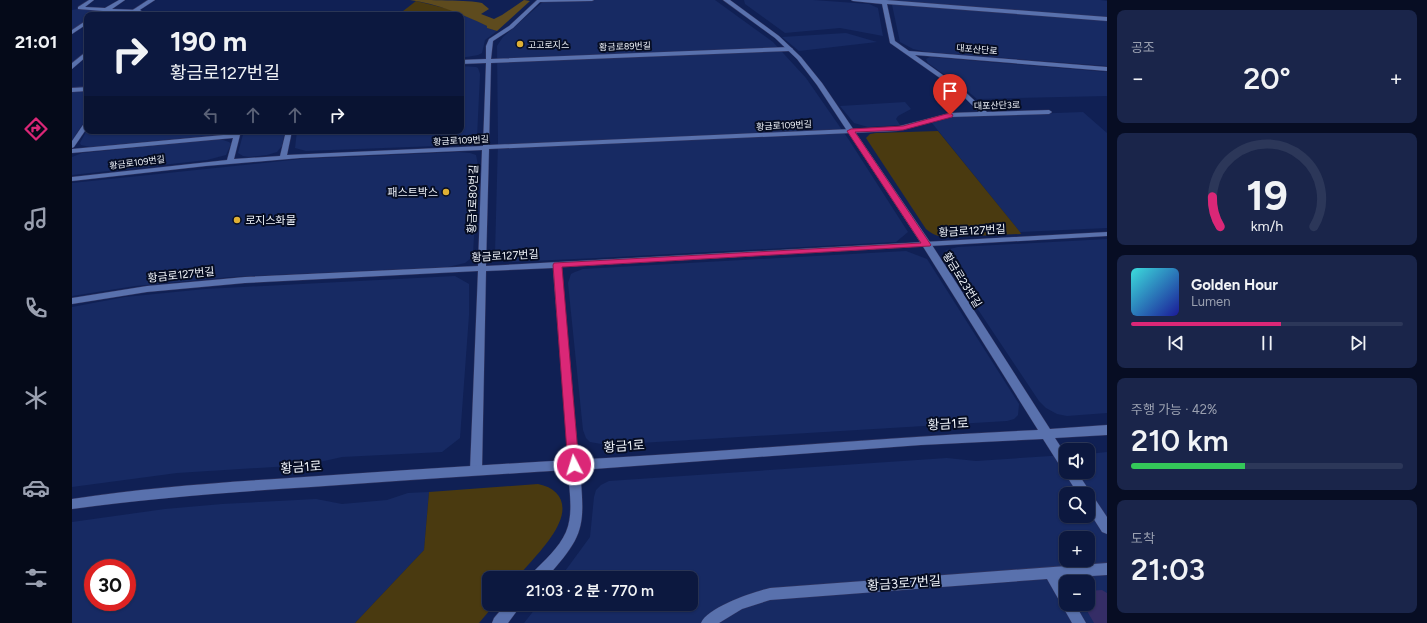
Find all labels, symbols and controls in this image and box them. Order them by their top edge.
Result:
text: 190 m [170,24,247,58]
icon: right [104,28,156,80]
text: 21:01 [15,31,57,53]
marker: 고고로지스 [515,39,525,49]
place label: 고고로지스 [528,39,569,50]
street label: 황금로89번길 [599,40,651,52]
text: 공조 [1131,40,1155,55]
street label: 대포산단로 [956,42,998,56]
text: 20° [1243,60,1291,97]
text: 황금로127번길 [170,62,280,84]
text: − [1131,65,1145,92]
text: + [1389,65,1403,92]
pin [933,74,967,115]
icon: arrive [939,80,961,102]
street label: 대포산단3로 [974,99,1020,111]
icon: left [200,104,222,126]
icon: ahead [242,104,264,126]
icon: ahead [284,104,306,126]
icon: right [326,104,348,126]
icon: directions [22,115,50,143]
street label: 황금로109번길 [756,118,812,132]
street label: 황금로109번길 [433,133,489,147]
street label: 황금로109번길 [109,153,165,171]
street label: 황금1로80번길 [465,164,481,234]
text: 19 [1246,170,1288,220]
place label: 패스트박스 [387,186,438,199]
marker: 패스트박스 [441,187,451,197]
icon: music [22,205,50,233]
place label: 로지스화물 [245,214,296,227]
marker: 로지스화물 [232,215,242,225]
text: km/h [1251,216,1283,234]
street label: 황금로127번길 [938,223,1006,239]
street label: 황금로127번길 [471,248,539,264]
street label: 황금로23번길 [940,250,984,310]
street label: 황금로127번길 [147,265,215,285]
text: Golden Hour [1191,276,1278,294]
icon: phone [22,294,50,322]
text: Lumen [1191,294,1230,309]
icon: previous [1165,332,1187,354]
icon: pause [1256,332,1278,354]
icon: next [1347,332,1369,354]
icon: climate [22,384,50,412]
text: 주행 가능 · 42% [1131,402,1217,417]
street label: 황금1로 [927,415,969,433]
text: 210 km [1131,422,1229,459]
street label: 황금1로 [603,437,645,455]
map controls [1059,443,1095,611]
button: sound [1059,443,1095,479]
position arrow [553,444,595,486]
street label: 황금1로 [280,458,322,476]
icon: car [22,474,50,502]
button: search [1059,487,1095,523]
button: + [1059,531,1095,567]
text: 도착 [1131,531,1155,546]
text: 21:03 [1131,551,1205,588]
speed limit sign: 30 [84,559,136,611]
icon: filters [22,564,50,592]
street label: 황금3로7번길 [867,573,941,593]
button: − [1059,575,1095,611]
text: 21:03 · 2 분 · 770 m [526,582,654,600]

